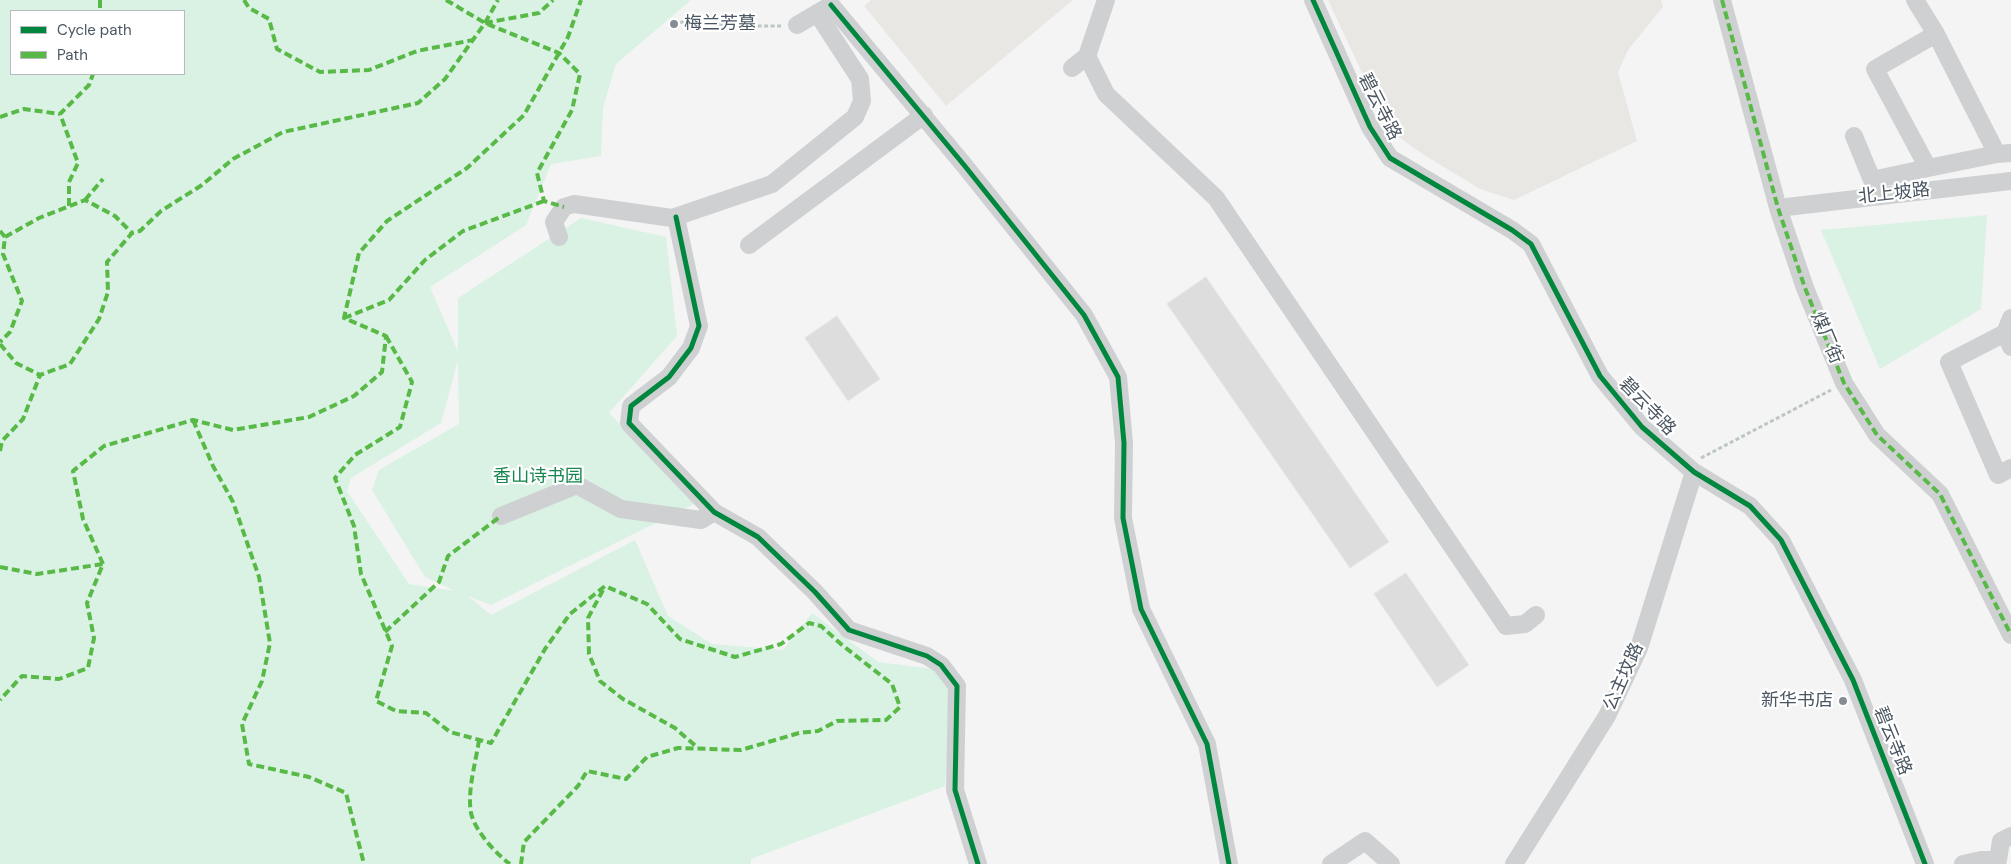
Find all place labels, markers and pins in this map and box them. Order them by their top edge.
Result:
place label: 梅兰芳墓 [684,13,756,35]
marker: 梅兰芳墓 [668,18,680,30]
place label: 新华书店 [1761,690,1833,712]
marker: 新华书店 [1837,695,1849,707]

